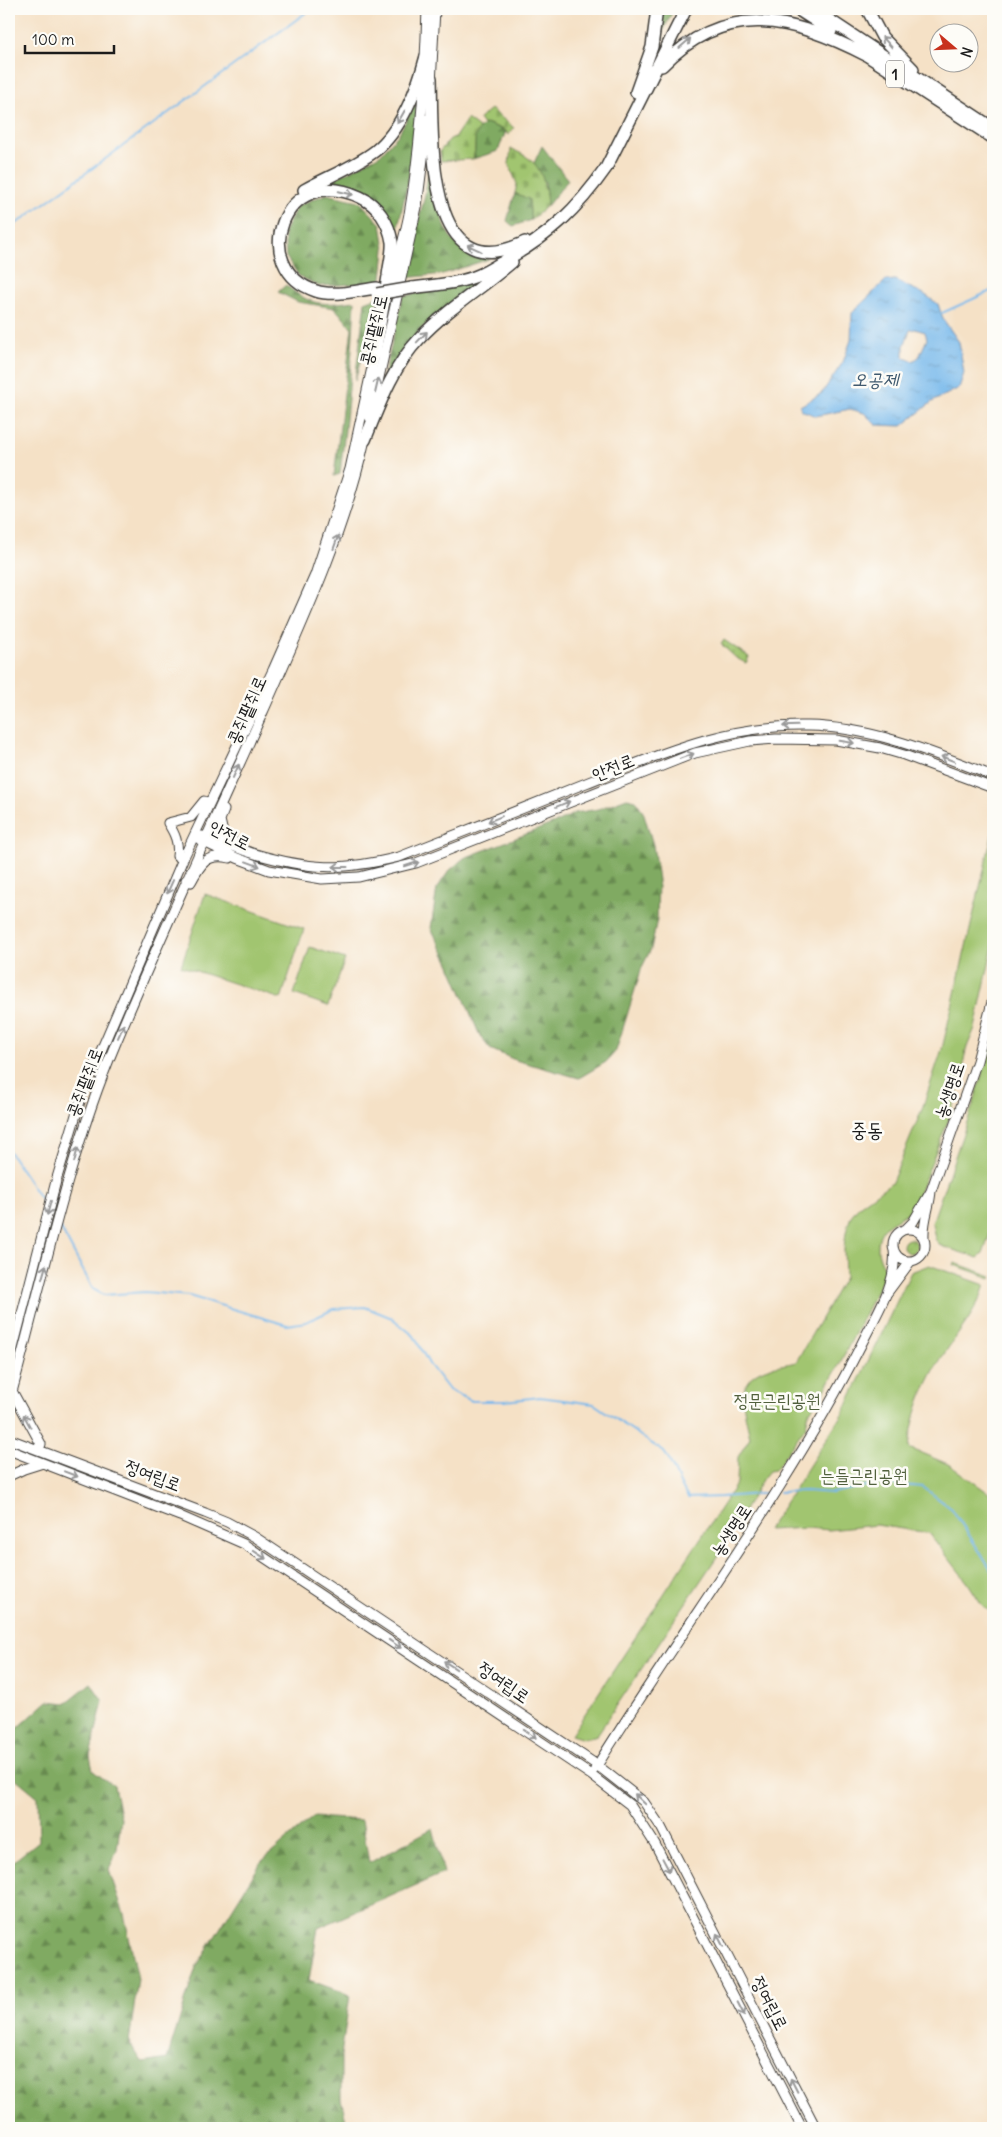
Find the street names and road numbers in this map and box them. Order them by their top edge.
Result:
road number: 1 [886,61,904,88]
street label: 콩쥐팥쥐로 [354,292,392,368]
street label: 콩쥐팥쥐로 [221,672,271,748]
street label: 안전로 [589,748,637,786]
street label: 안전로 [205,815,255,855]
street label: 콩쥐팥쥐로 [60,1044,108,1120]
street label: 농생명로 [929,1059,969,1121]
street label: 정여립로 [122,1454,184,1496]
street label: 농생명로 [706,1499,756,1561]
street label: 정여립로 [474,1656,534,1708]
street label: 정여립로 [747,1972,793,2034]

